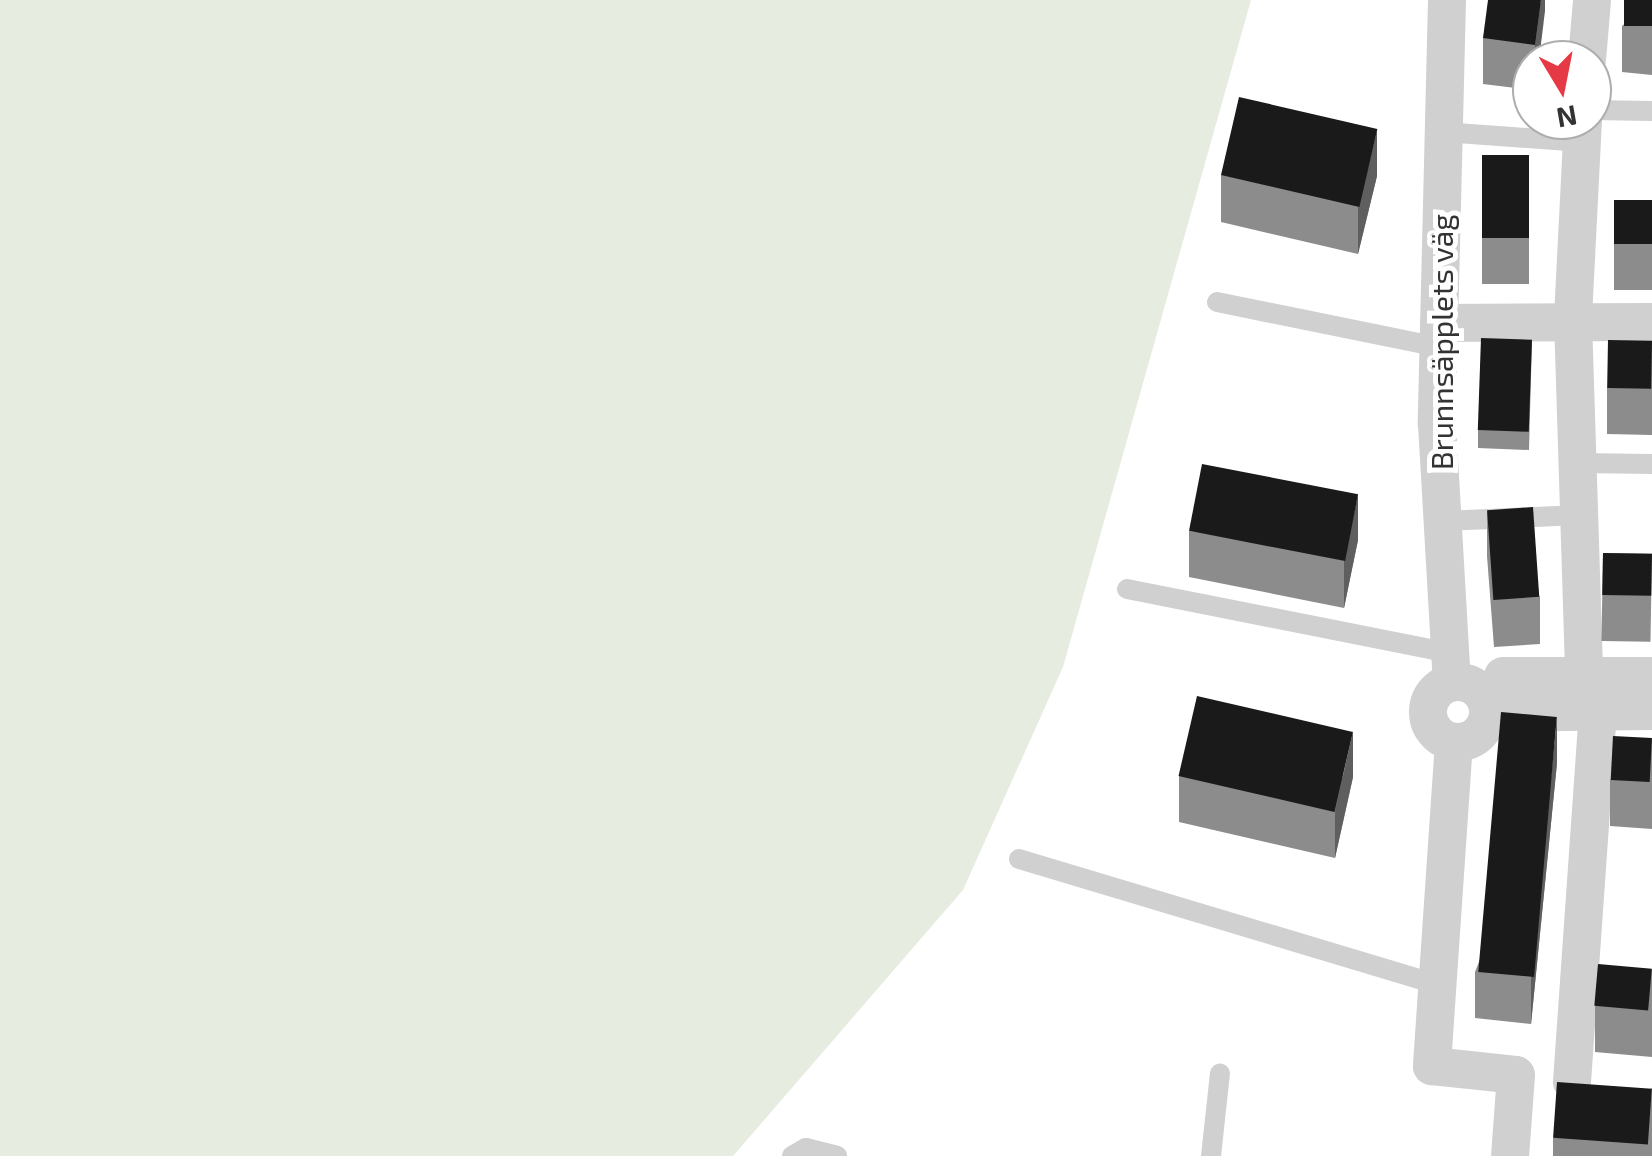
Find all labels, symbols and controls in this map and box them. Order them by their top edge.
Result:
north arrow [1512,40,1612,140]
text: N [1554,99,1580,136]
street label: Brunnsäpplets väg [1423,214,1459,470]

